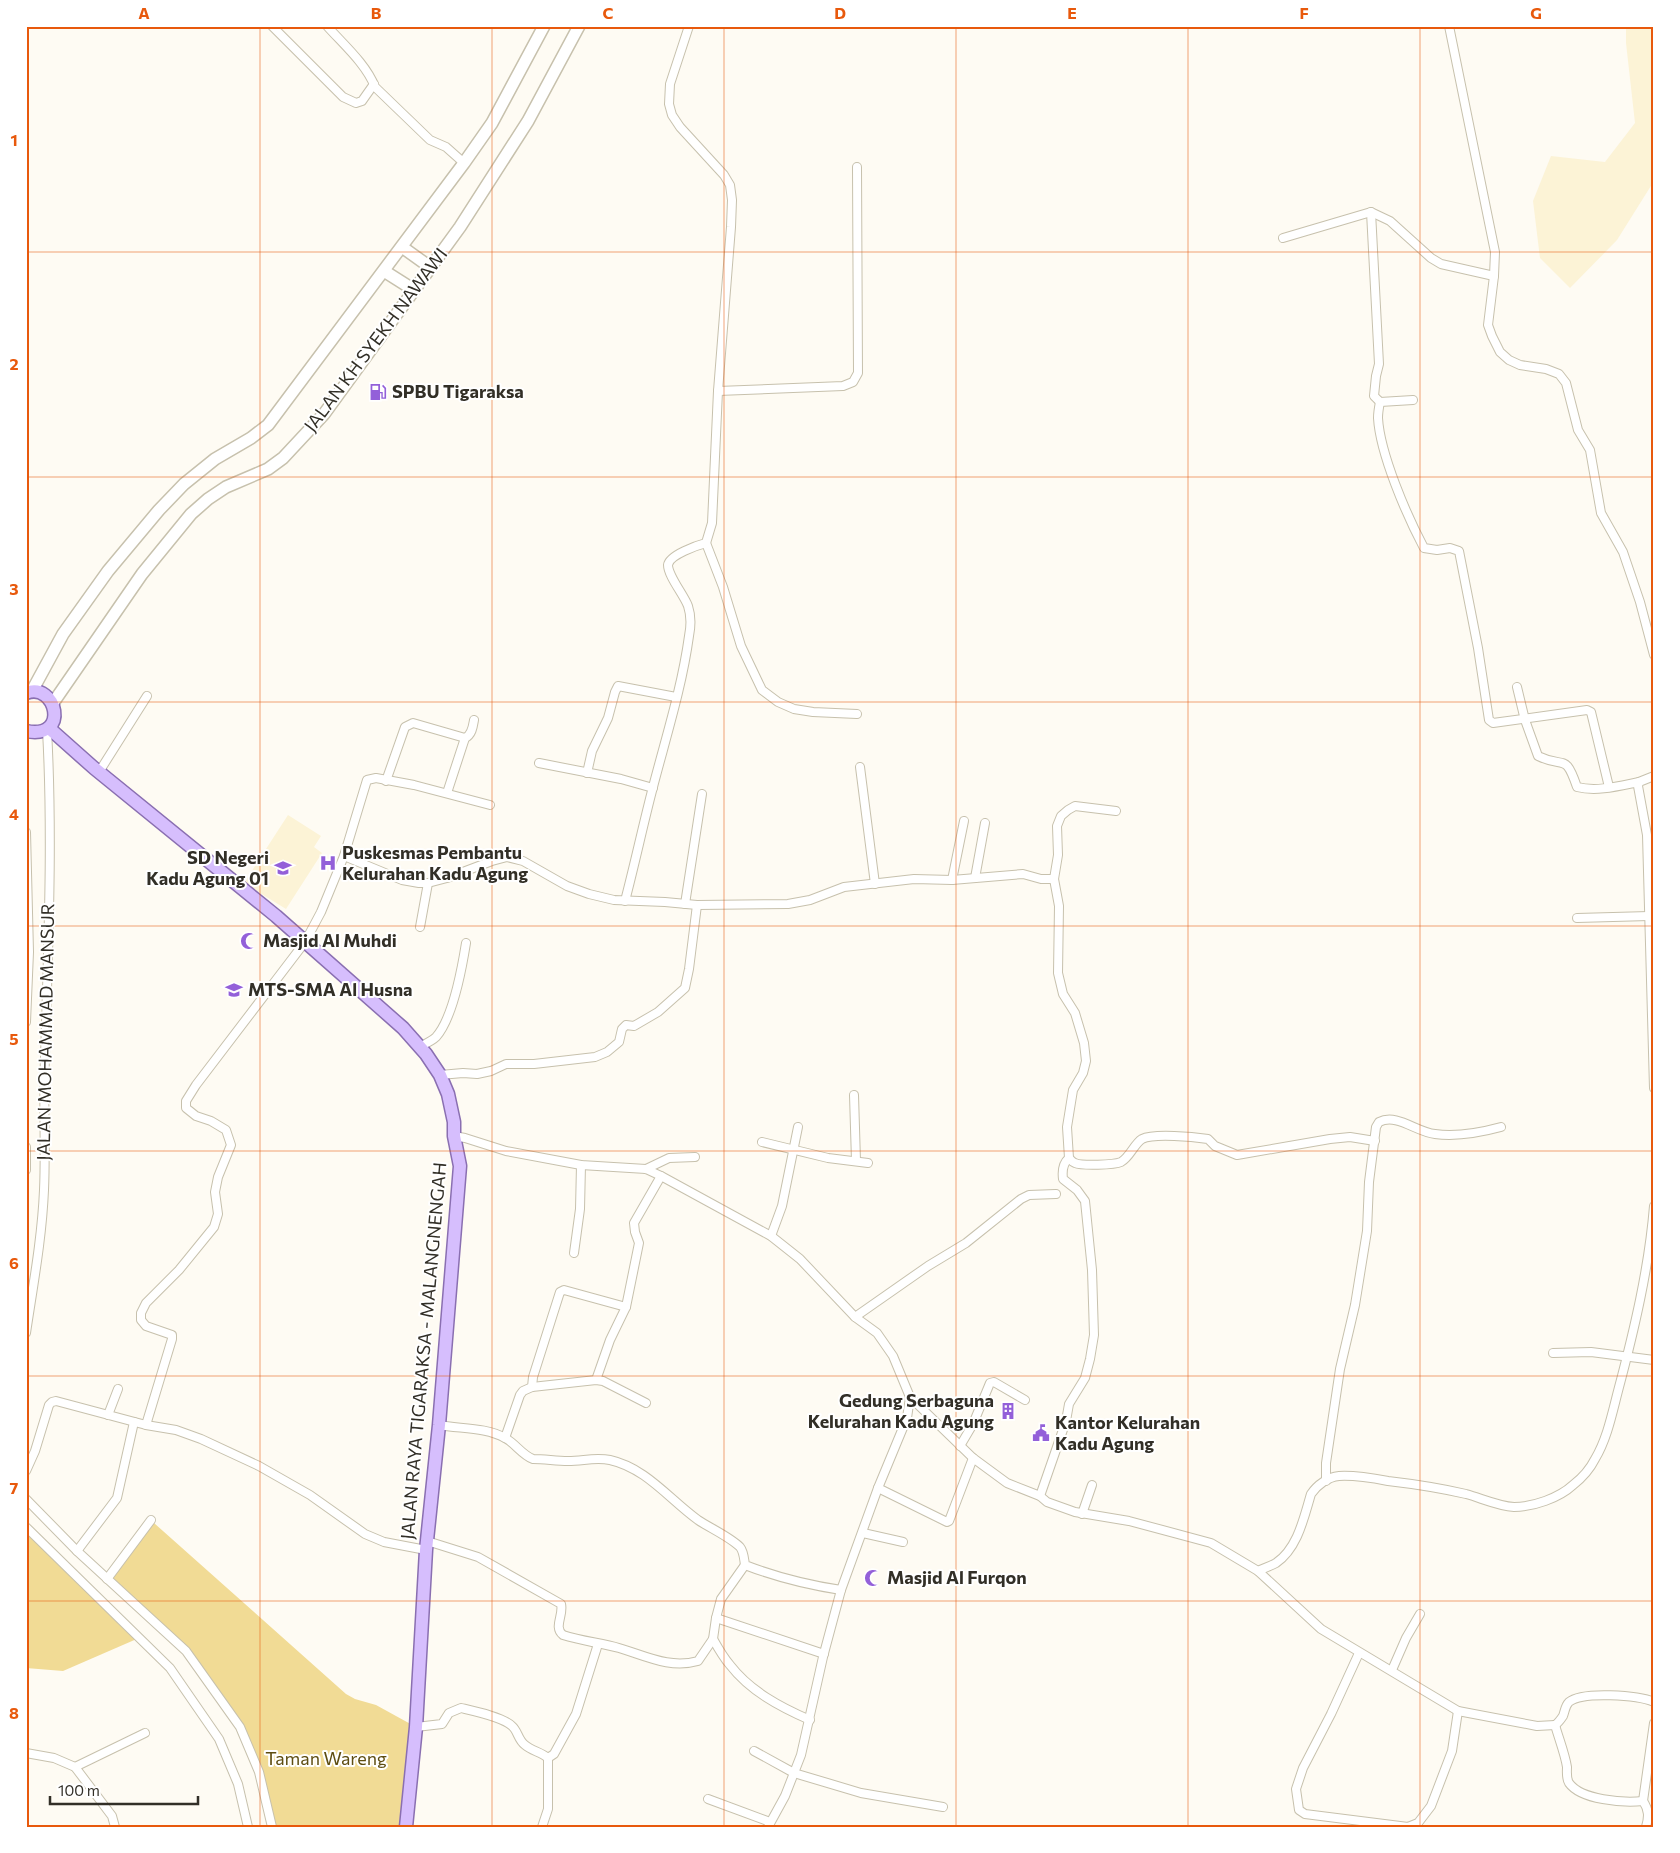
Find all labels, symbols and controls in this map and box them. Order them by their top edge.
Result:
text: A [138,3,150,22]
text: B [371,3,382,22]
text: C [603,3,614,22]
text: D [834,3,846,22]
text: E [1067,3,1077,22]
text: F [1299,3,1309,22]
text: G [1530,3,1542,22]
text: 1 [10,130,18,149]
street label: JALAN KH SYEKH NAWAWI [299,243,451,436]
text: 2 [9,354,19,373]
place label: SPBU Tigaraksa [392,380,524,402]
fuel station icon: SPBU Tigaraksa [368,382,388,402]
text: 3 [9,579,19,598]
text: 4 [9,804,19,823]
place label: Puskesmas Pembantu Kelurahan Kadu Agung [342,841,528,884]
place label: SD Negeri Kadu Agung 01 [146,846,269,889]
hospital icon: Puskesmas Pembantu Kelurahan Kadu Agung [318,853,338,873]
school or university icon: SD Negeri Kadu Agung 01 [273,858,293,878]
street label: JALAN MOHAMMAD MANSUR [32,903,58,1161]
place label: Masjid Al Muhdi [263,929,397,951]
mosque icon: Masjid Al Muhdi [239,931,259,951]
place label: MTS-SMA Al Husna [248,978,413,1000]
school or university icon: MTS-SMA Al Husna [224,980,244,1000]
text: 5 [9,1029,19,1048]
street label: JALAN RAYA TIGARAKSA - MALANGNENGAH [396,1161,450,1540]
text: 6 [9,1253,19,1272]
place label: Gedung Serbaguna Kelurahan Kadu Agung [808,1389,994,1432]
building icon: Gedung Serbaguna Kelurahan Kadu Agung [998,1401,1018,1421]
place label: Kantor Kelurahan Kadu Agung [1055,1411,1200,1454]
public building icon: Kantor Kelurahan Kadu Agung [1031,1423,1051,1443]
text: 7 [10,1478,19,1497]
place label: Masjid Al Furqon [887,1566,1027,1588]
mosque icon: Masjid Al Furqon [863,1568,883,1588]
text: 8 [9,1703,19,1722]
park label: Taman Wareng [265,1747,387,1769]
scale bar [50,1773,198,1805]
text: 100 m [58,1781,100,1799]

